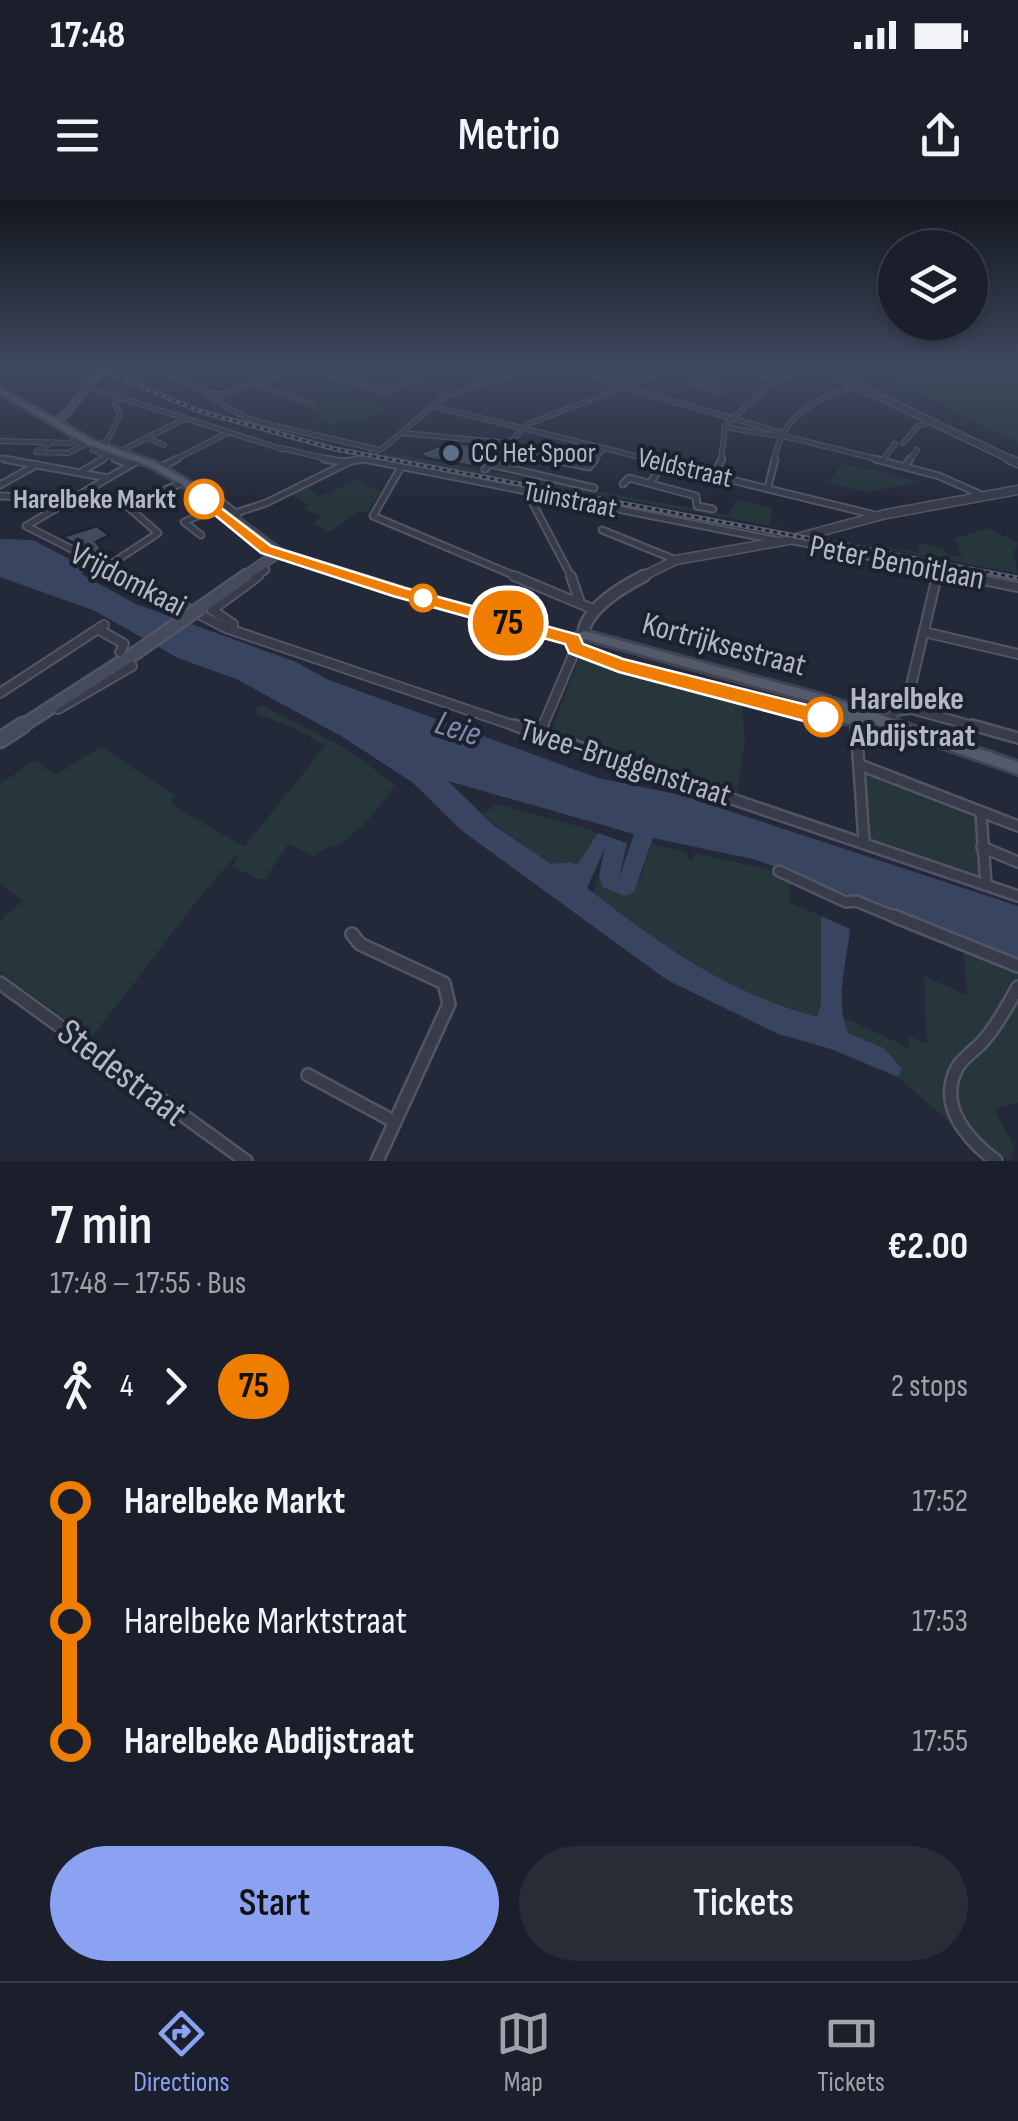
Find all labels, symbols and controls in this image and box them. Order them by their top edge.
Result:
text: 17:48 [50,13,125,58]
icon: menu [50,108,105,163]
text: Metrio [458,108,560,163]
icon: share [913,108,968,163]
map controls [878,230,988,340]
button: layers [878,230,988,340]
place label: CC Het Spoor [471,437,596,470]
street label: Veldstraat [634,441,736,495]
marker: CC Het Spoor [440,442,462,464]
street label: Tuinstraat [520,475,620,525]
marker: Harelbeke Markt [185,480,223,518]
place label: Harelbeke Markt [13,483,176,516]
street label: Peter Benoitlaan [806,527,988,599]
street label: Vrijdomkaai [64,534,192,626]
unlabelled marker [410,585,436,611]
line badge: 75 [463,590,553,656]
text: 75 [493,602,523,645]
street label: Kortrijksestraat [638,604,810,686]
place label: Harelbeke Abdijstraat [849,680,975,756]
marker: Harelbeke Abdijstraat [804,698,842,736]
water label: Leie [429,701,487,757]
street label: Twee-Bruggenstraat [514,710,736,816]
street label: Stedestraat [48,1010,196,1136]
text: 7 min [50,1193,153,1260]
text: €2.00 [887,1224,968,1269]
text: 17:48 – 17:55 · Bus [50,1264,246,1303]
icon: walk [50,1359,105,1414]
icon: forward [148,1359,203,1414]
text: 75 [238,1365,269,1408]
text: 4 [120,1367,133,1406]
text: 2 stops [891,1367,968,1406]
text: Harelbeke Markt [124,1479,345,1524]
text: 17:52 [912,1482,968,1521]
text: Harelbeke Marktstraat [124,1599,407,1644]
text: 17:53 [912,1602,968,1641]
text: Harelbeke Abdijstraat [124,1719,414,1764]
text: 17:55 [913,1722,968,1761]
button: Start [50,1846,499,1961]
button: Tickets [519,1846,968,1961]
tab: Directions [133,2006,229,2099]
tab: Map [496,2006,551,2099]
tab: Tickets [817,2006,885,2099]

